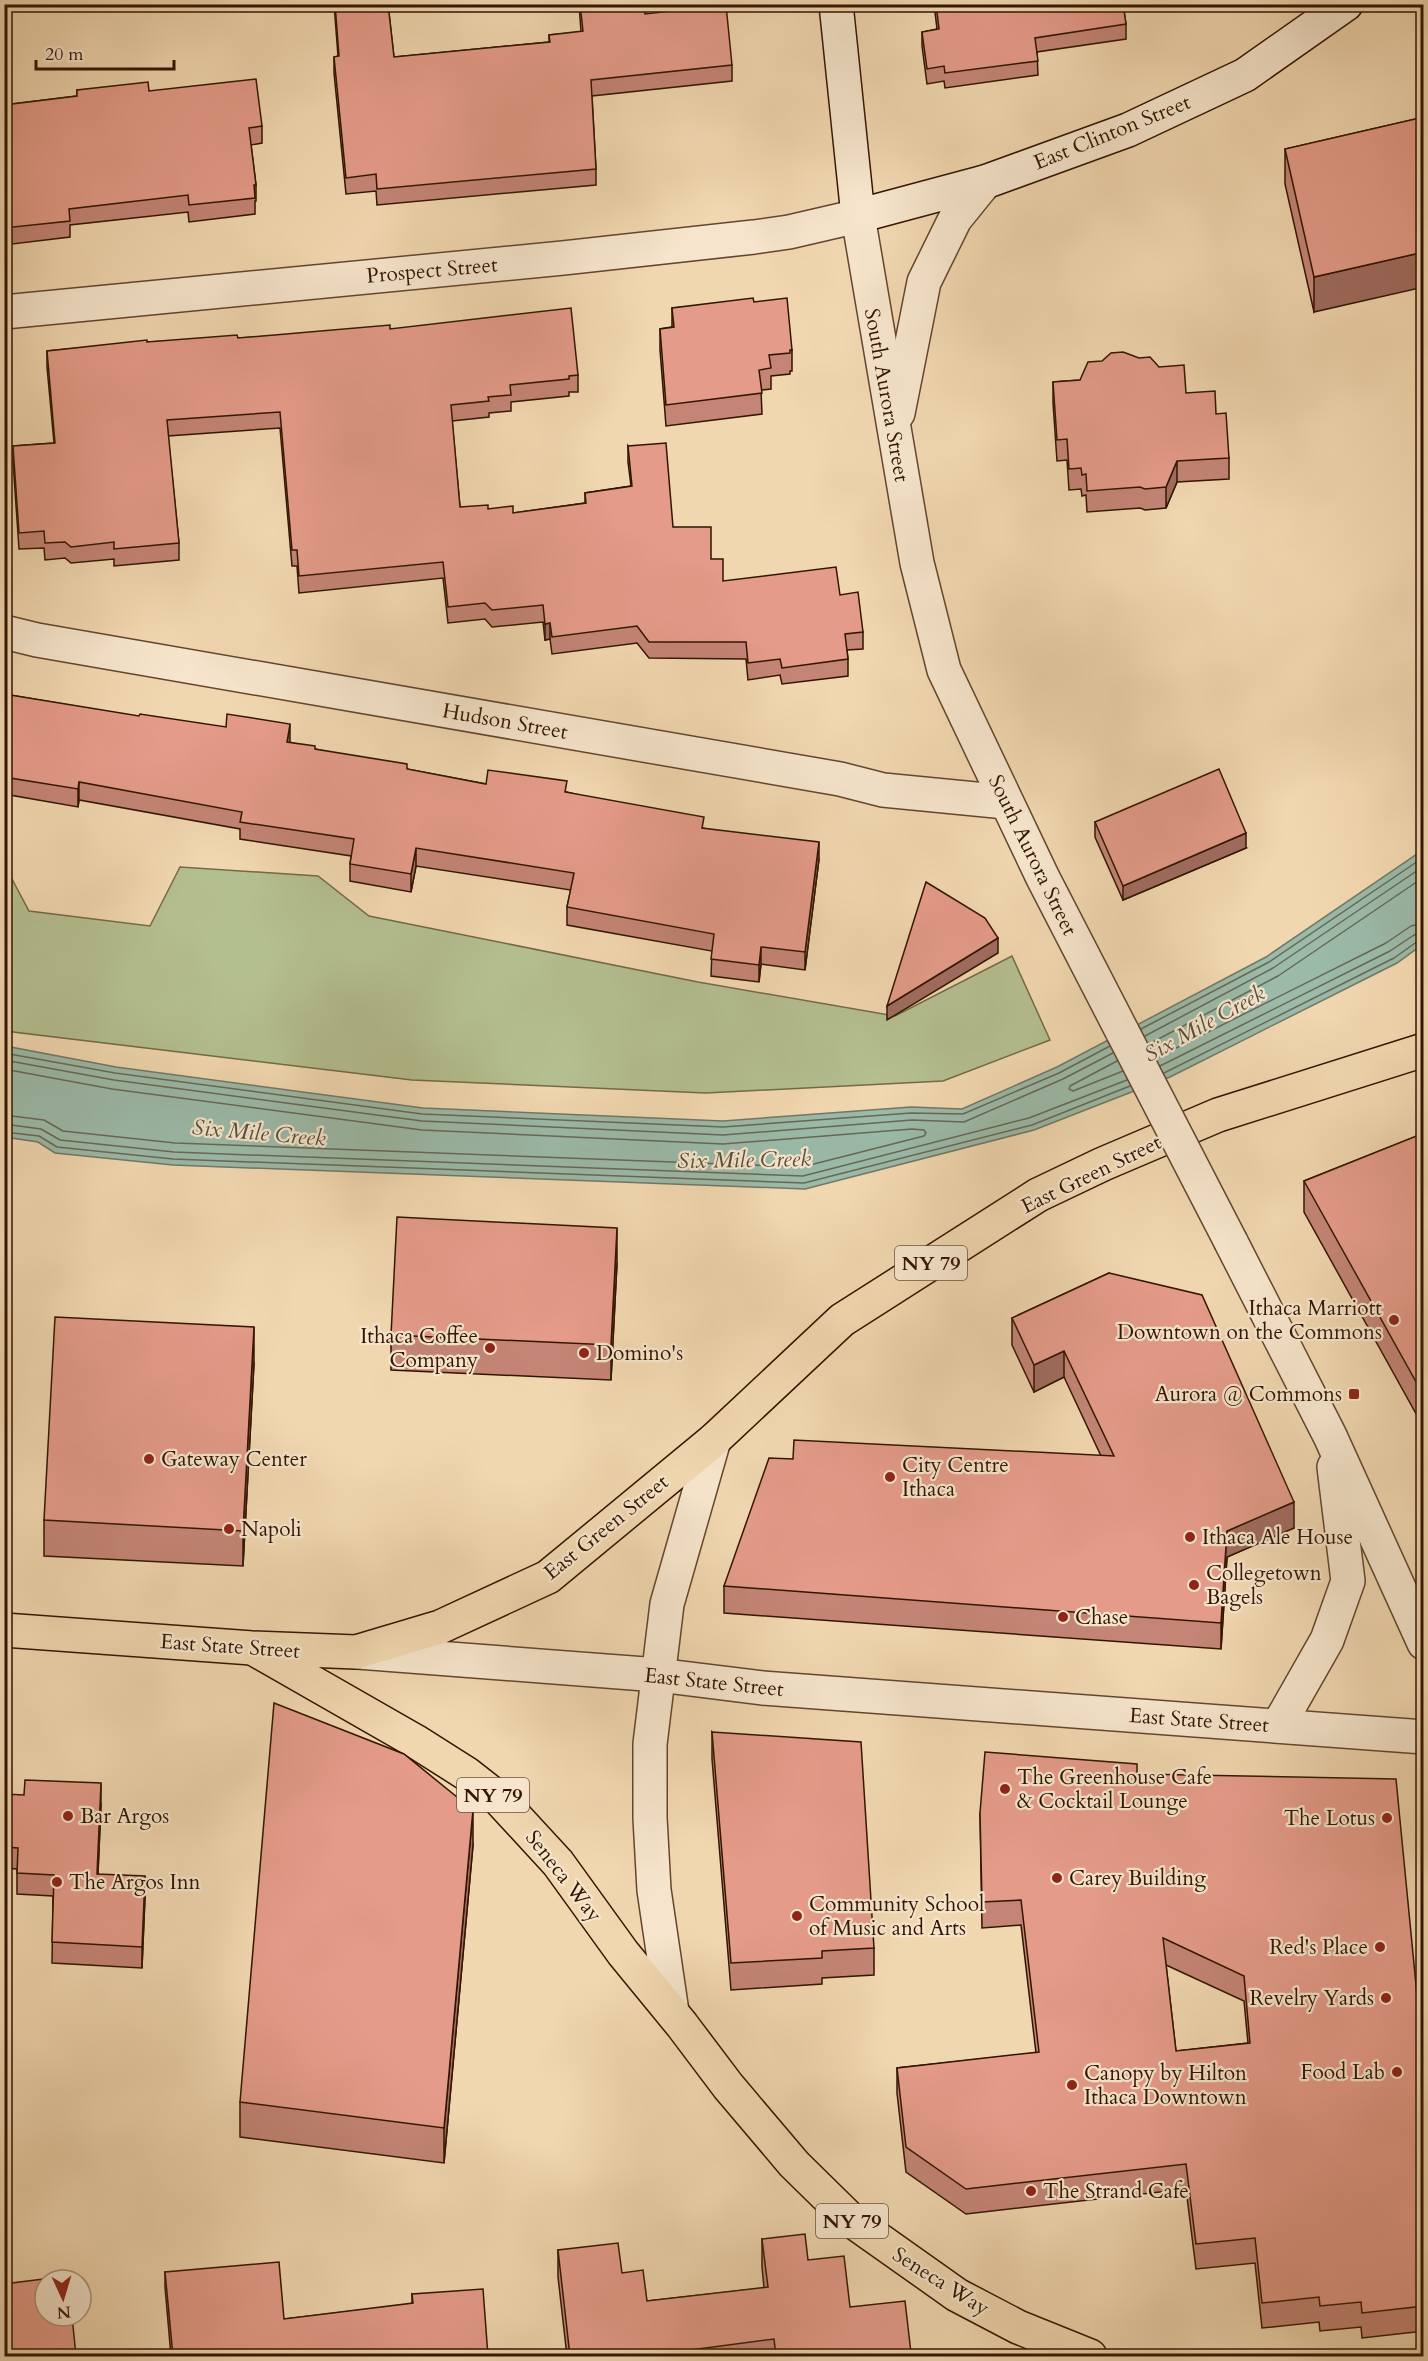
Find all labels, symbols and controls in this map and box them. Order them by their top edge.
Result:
scale bar [36,33,174,71]
text: 20 m [45,42,84,67]
street label: East Clinton Street [1029,88,1195,177]
street label: Prospect Street [365,250,499,291]
street label: South Aurora Street [857,306,916,484]
street label: Hudson Street [440,696,570,747]
street label: South Aurora Street [981,770,1084,941]
water label: Six Mile Creek [1139,978,1270,1069]
water label: Six Mile Creek [191,1112,327,1154]
street label: East Green Street [1016,1128,1167,1221]
water label: Six Mile Creek [677,1144,811,1176]
road number: NY 79 [895,1246,967,1280]
place label: Ithaca Marriott Downtown on the Commons [1117,1294,1382,1347]
marker: Ithaca Marriott Downtown on the Commons [1387,1313,1401,1327]
place label: Ithaca Coffee Company [360,1322,478,1375]
place label: Domino's [596,1339,683,1368]
marker: Ithaca Coffee Company [483,1341,497,1355]
marker: Domino's [577,1346,591,1360]
place label: Aurora @ Commons [1155,1380,1342,1409]
marker: Aurora @ Commons [1347,1387,1361,1401]
place label: Gateway Center [161,1445,307,1474]
place label: City Centre Ithaca [902,1451,1009,1504]
marker: Gateway Center [142,1452,156,1466]
street label: East Green Street [538,1468,675,1587]
marker: City Centre Ithaca [883,1470,897,1484]
place label: Napoli [241,1515,302,1544]
marker: Napoli [222,1522,236,1536]
place label: Ithaca Ale House [1202,1523,1353,1552]
marker: Ithaca Ale House [1183,1530,1197,1544]
place label: Collegetown Bagels [1206,1559,1322,1612]
marker: Collegetown Bagels [1187,1578,1201,1592]
place label: Chase [1075,1603,1128,1632]
marker: Chase [1056,1610,1070,1624]
street label: East State Street [159,1627,301,1666]
street label: East State Street [643,1661,785,1704]
street label: East State Street [1128,1701,1270,1740]
place label: The Greenhouse Cafe & Cocktail Lounge [1017,1763,1212,1816]
road number: NY 79 [457,1778,529,1812]
marker: The Greenhouse Cafe & Cocktail Lounge [998,1782,1012,1796]
place label: Bar Argos [80,1802,169,1831]
place label: The Lotus [1284,1804,1375,1833]
marker: Bar Argos [61,1809,75,1823]
marker: The Lotus [1380,1811,1394,1825]
street label: Seneca Way [519,1824,609,1928]
place label: Carey Building [1069,1864,1206,1893]
place label: The Argos Inn [69,1868,201,1897]
marker: Carey Building [1050,1871,1064,1885]
marker: The Argos Inn [50,1875,64,1889]
place label: Community School of Music and Arts [809,1890,984,1943]
marker: Community School of Music and Arts [790,1909,804,1923]
place label: Red's Place [1269,1933,1368,1962]
marker: Red's Place [1373,1940,1387,1954]
place label: Revelry Yards [1249,1984,1374,2013]
marker: Revelry Yards [1379,1991,1393,2005]
place label: Food Lab [1300,2058,1385,2087]
place label: Canopy by Hilton Ithaca Downtown [1084,2059,1247,2112]
marker: Food Lab [1390,2065,1404,2079]
marker: Canopy by Hilton Ithaca Downtown [1065,2078,1079,2092]
place label: The Strand Cafe [1043,2177,1189,2206]
marker: The Strand Cafe [1024,2184,1038,2198]
road number: NY 79 [816,2204,888,2238]
street label: Seneca Way [887,2240,995,2323]
north arrow [33,2268,93,2328]
text: N [56,2301,72,2323]

